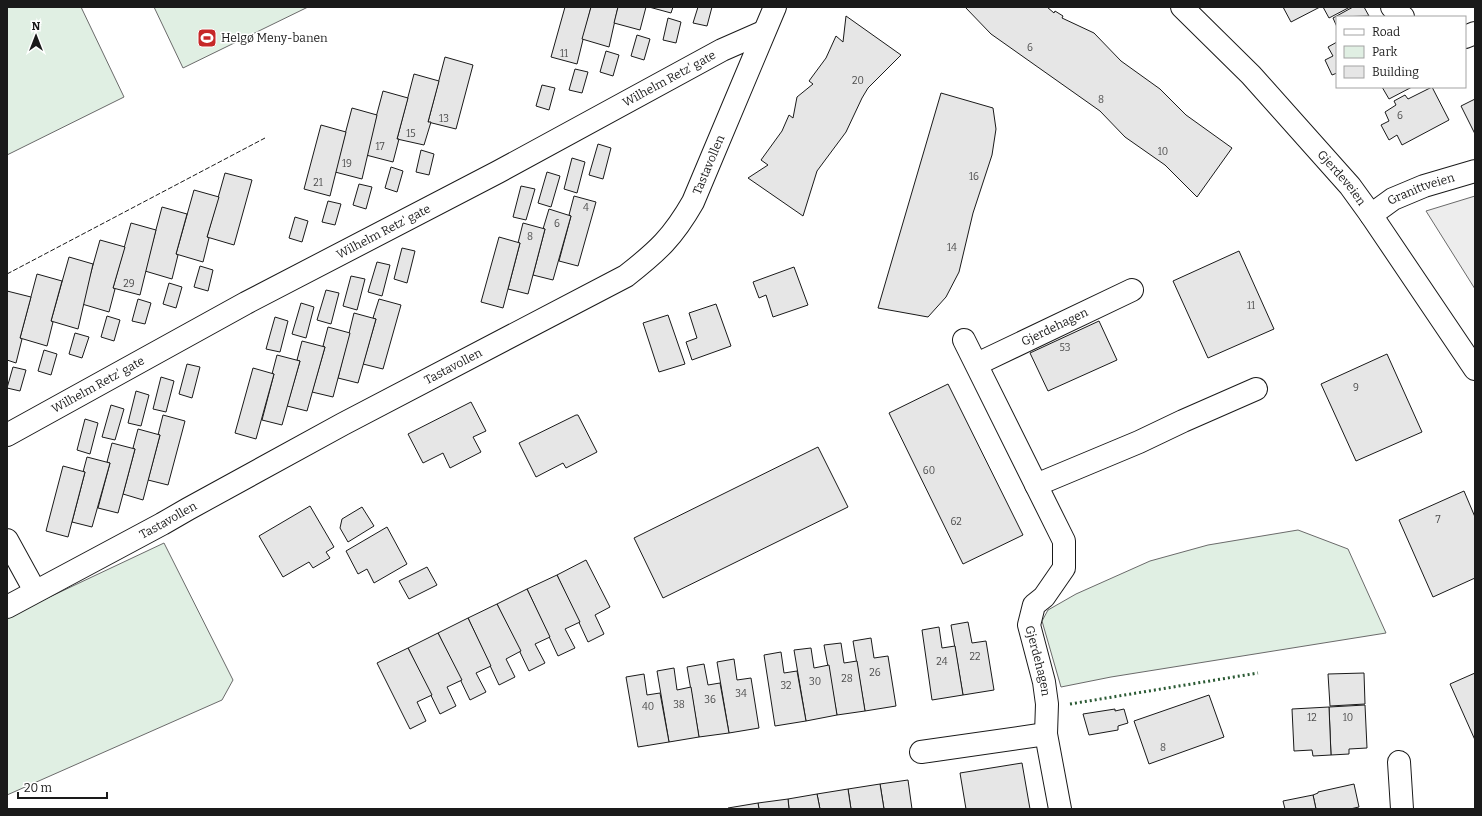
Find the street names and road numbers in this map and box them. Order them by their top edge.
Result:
street label: Wilhelm Retz' gate [620,48,718,110]
street label: Tastavollen [690,133,728,197]
street label: Gjerdeveien [1315,147,1369,208]
street label: Granittveien [1384,170,1457,208]
street label: Wilhelm Retz' gate [334,201,433,262]
street label: Gjerdehagen [1019,305,1091,349]
street label: Tastavollen [422,345,485,387]
street label: Wilhelm Retz' gate [49,354,147,416]
street label: Tastavollen [137,498,199,542]
street label: Gjerdehagen [1022,624,1053,697]

